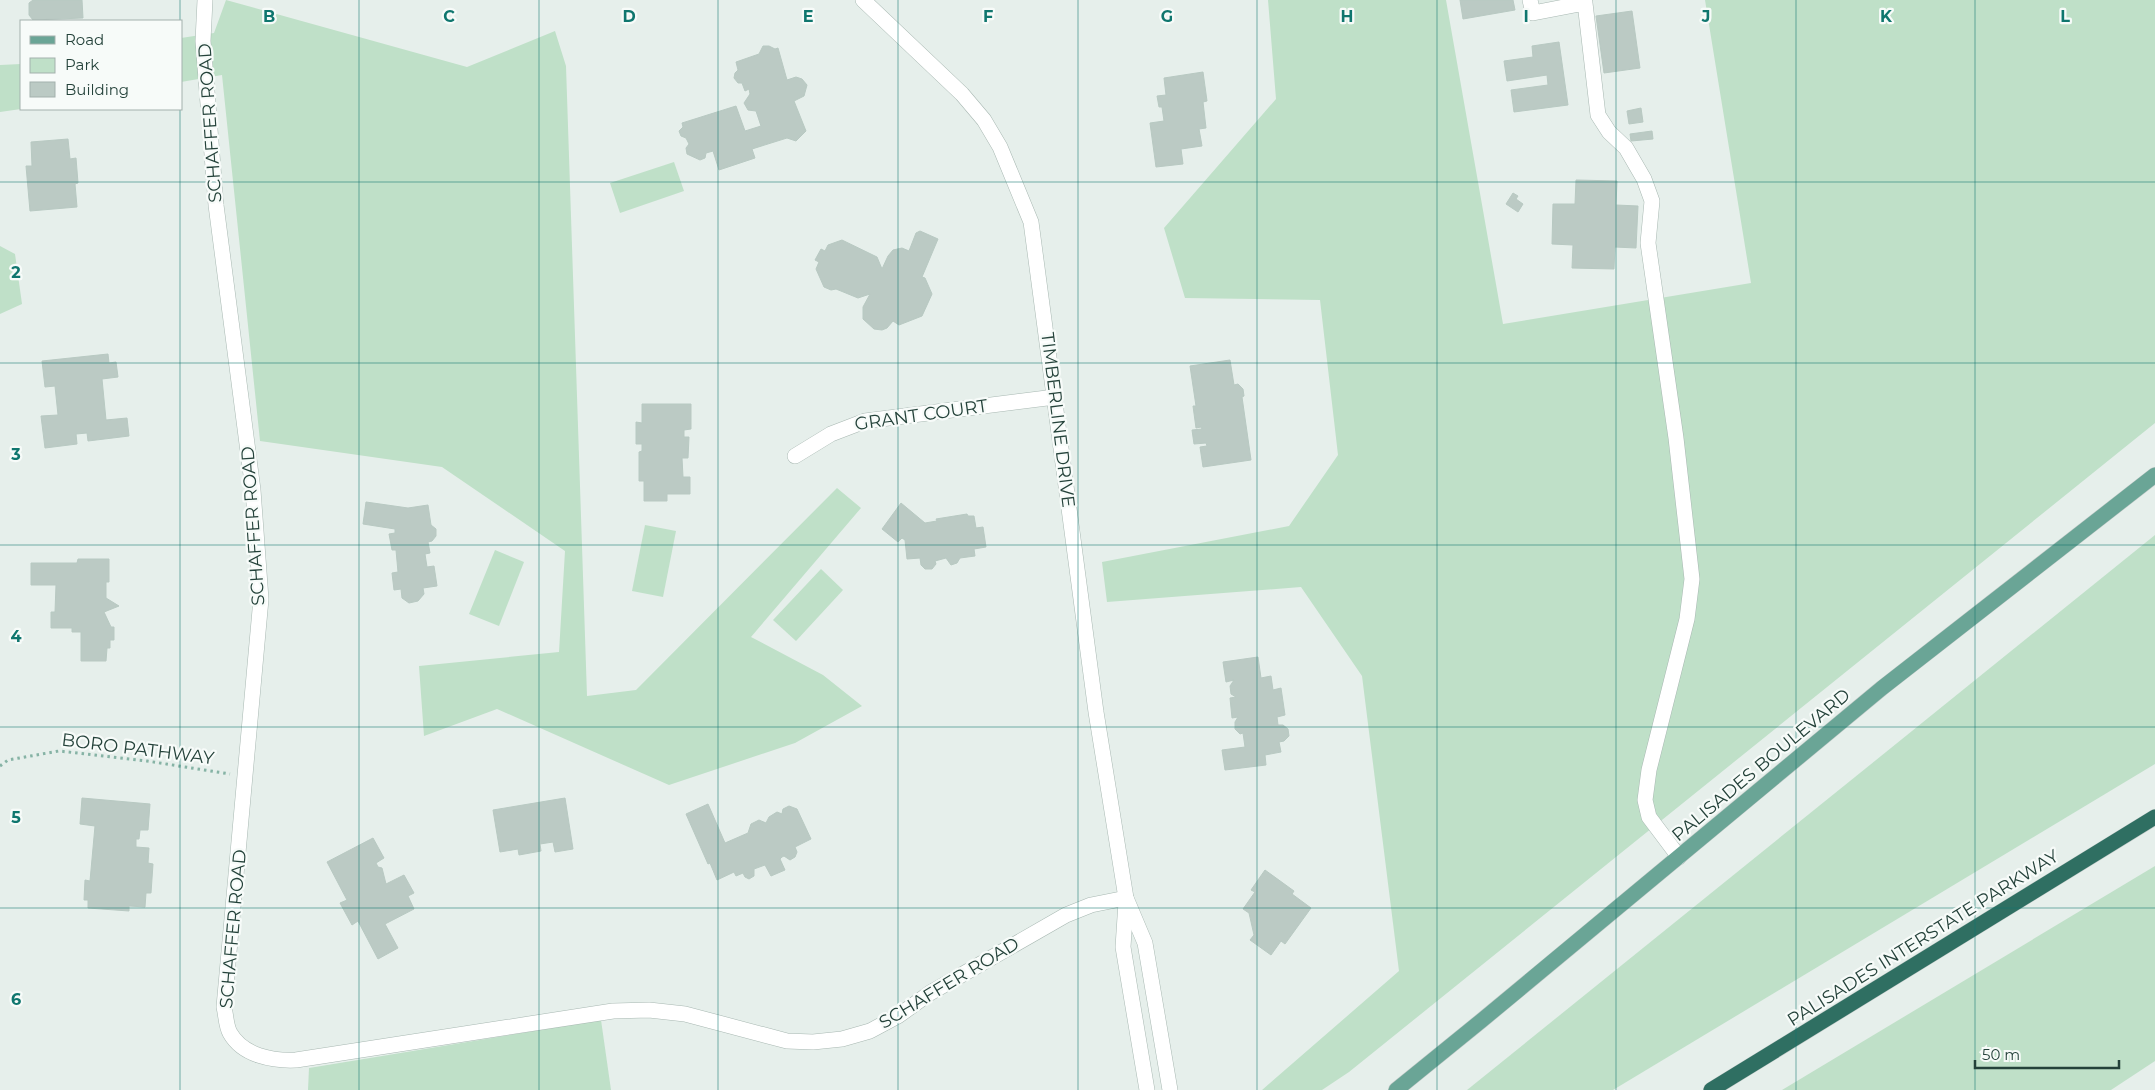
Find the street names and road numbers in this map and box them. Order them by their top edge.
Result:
street label: SCHAFFER ROAD [193,43,227,203]
street label: TIMBERLINE DRIVE [1036,331,1080,509]
street label: GRANT COURT [853,395,990,435]
street label: SCHAFFER ROAD [236,446,270,606]
street label: PALISADES BOULEVARD [1667,684,1855,846]
street label: BORO PATHWAY [61,729,216,769]
street label: PALISADES INTERSTATE PARKWAY [1783,845,2063,1031]
street label: SCHAFFER ROAD [215,849,251,1009]
street label: SCHAFFER ROAD [875,932,1023,1034]

